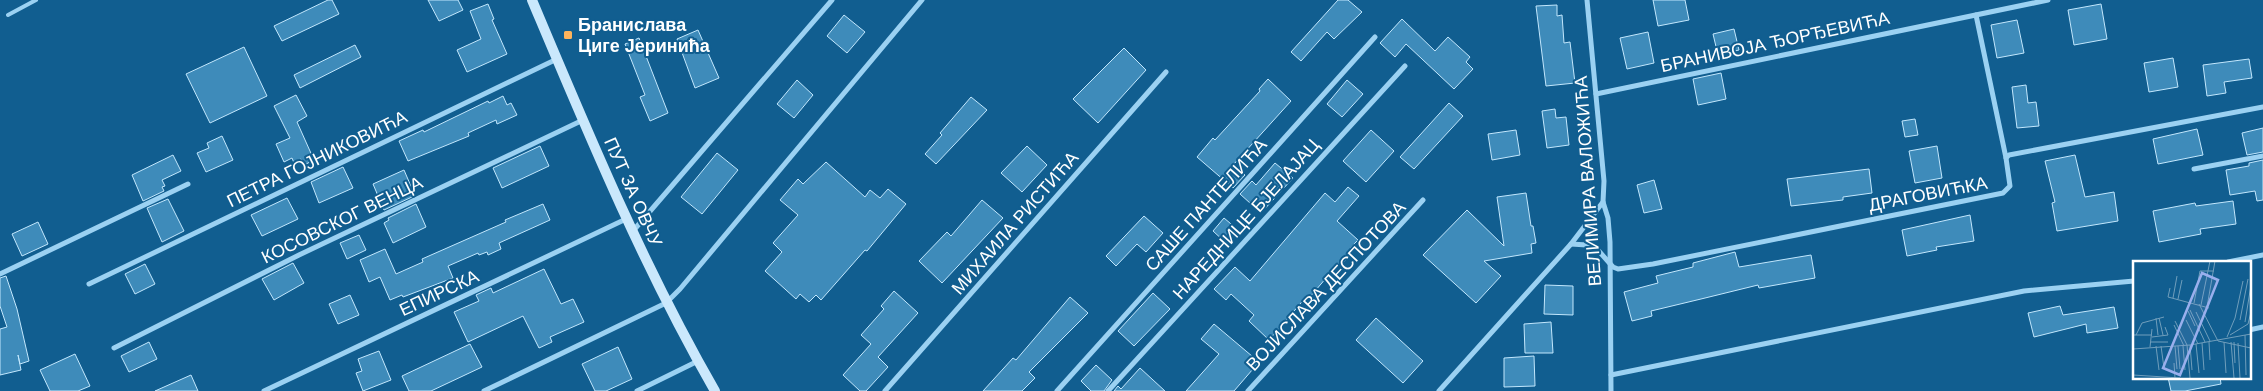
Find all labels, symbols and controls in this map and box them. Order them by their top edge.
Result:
street label: БРАНИВОЈА ЂОРЂЕВИЋА [1659,8,1891,76]
place label: Бранислава Циге Јеринића [578,15,711,56]
marker: Бранислава Циге Јеринића [562,29,574,41]
street label: ВЕЛИМИРА ВАЛОЖИЋА [1571,75,1605,287]
street label: ПЕТРА ГОЈНИКОВИЋА [224,107,410,211]
street label: ПУТ ЗА ОВЧУ [600,135,666,250]
street label: САШЕ ПАНТЕЛИЋА [1141,135,1271,275]
street label: НАРЕДНИЦЕ БЈЕЛАЈАЦ [1169,135,1323,303]
street label: МИХАИЛА РИСТИЋА [948,148,1082,298]
street label: КОСОВСКОГ ВЕНЦА [258,172,426,268]
street label: ДРАГОВИЋКА [1867,173,1989,215]
street label: ВОЈИСЛАВА ДЕСПОТОВА [1242,197,1410,375]
inset map [2133,261,2250,378]
street label: ЕПИРСКА [396,266,482,320]

